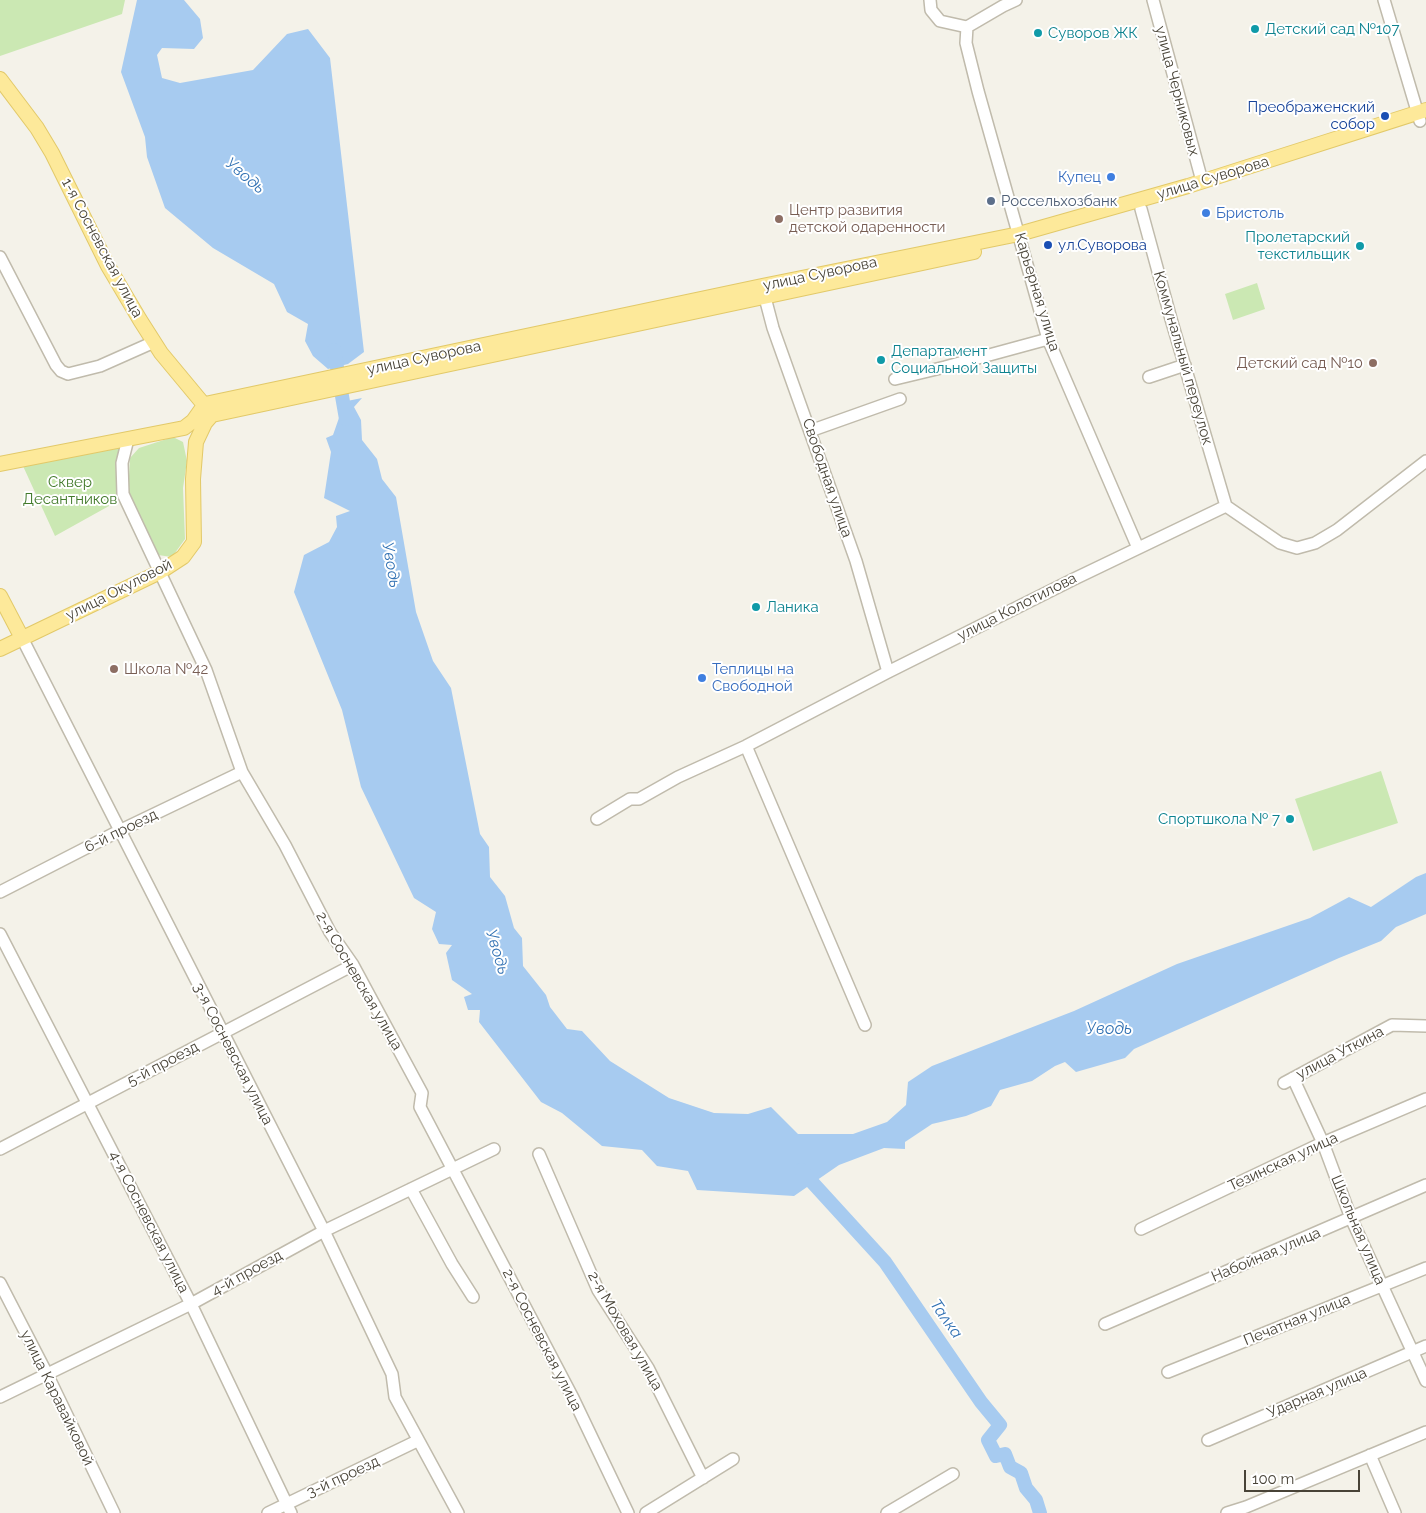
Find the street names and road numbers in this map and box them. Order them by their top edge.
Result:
street label: улица Черниковых [1151,24,1203,158]
street label: улица Суворова [1155,152,1271,204]
street label: 1-я Сосневская улица [58,175,146,321]
street label: Карьерная улица [1010,230,1064,354]
street label: улица Суворова [761,253,879,295]
street label: Коммунальный переулок [1150,269,1216,447]
street label: улица Суворова [365,337,483,379]
street label: Свободная улица [798,416,856,540]
street label: улица Окуловой [63,555,175,625]
street label: улица Колотилова [954,569,1080,645]
street label: 6-й проезд [81,806,161,856]
street label: 2-я Сосневская улица [312,909,406,1053]
street label: 3-я Сосневская улица [189,980,277,1128]
street label: улица Уткина [1293,1022,1387,1084]
street label: 5-й проезд [124,1038,202,1090]
street label: Тезинская улица [1225,1129,1341,1195]
street label: 4-я Сосневская улица [105,1148,193,1296]
street label: Школьная улица [1327,1172,1389,1288]
street label: Набойная улица [1209,1224,1323,1286]
street label: 4-й проезд [208,1246,286,1300]
street label: 2-я Сосневская улица [498,1266,586,1414]
street label: 2-я Моховая улица [584,1268,666,1394]
street label: Печатная улица [1241,1290,1353,1350]
street label: улица Каравайковой [16,1327,98,1469]
street label: Ударная улица [1265,1364,1369,1422]
street label: 3-й проезд [304,1452,382,1502]

